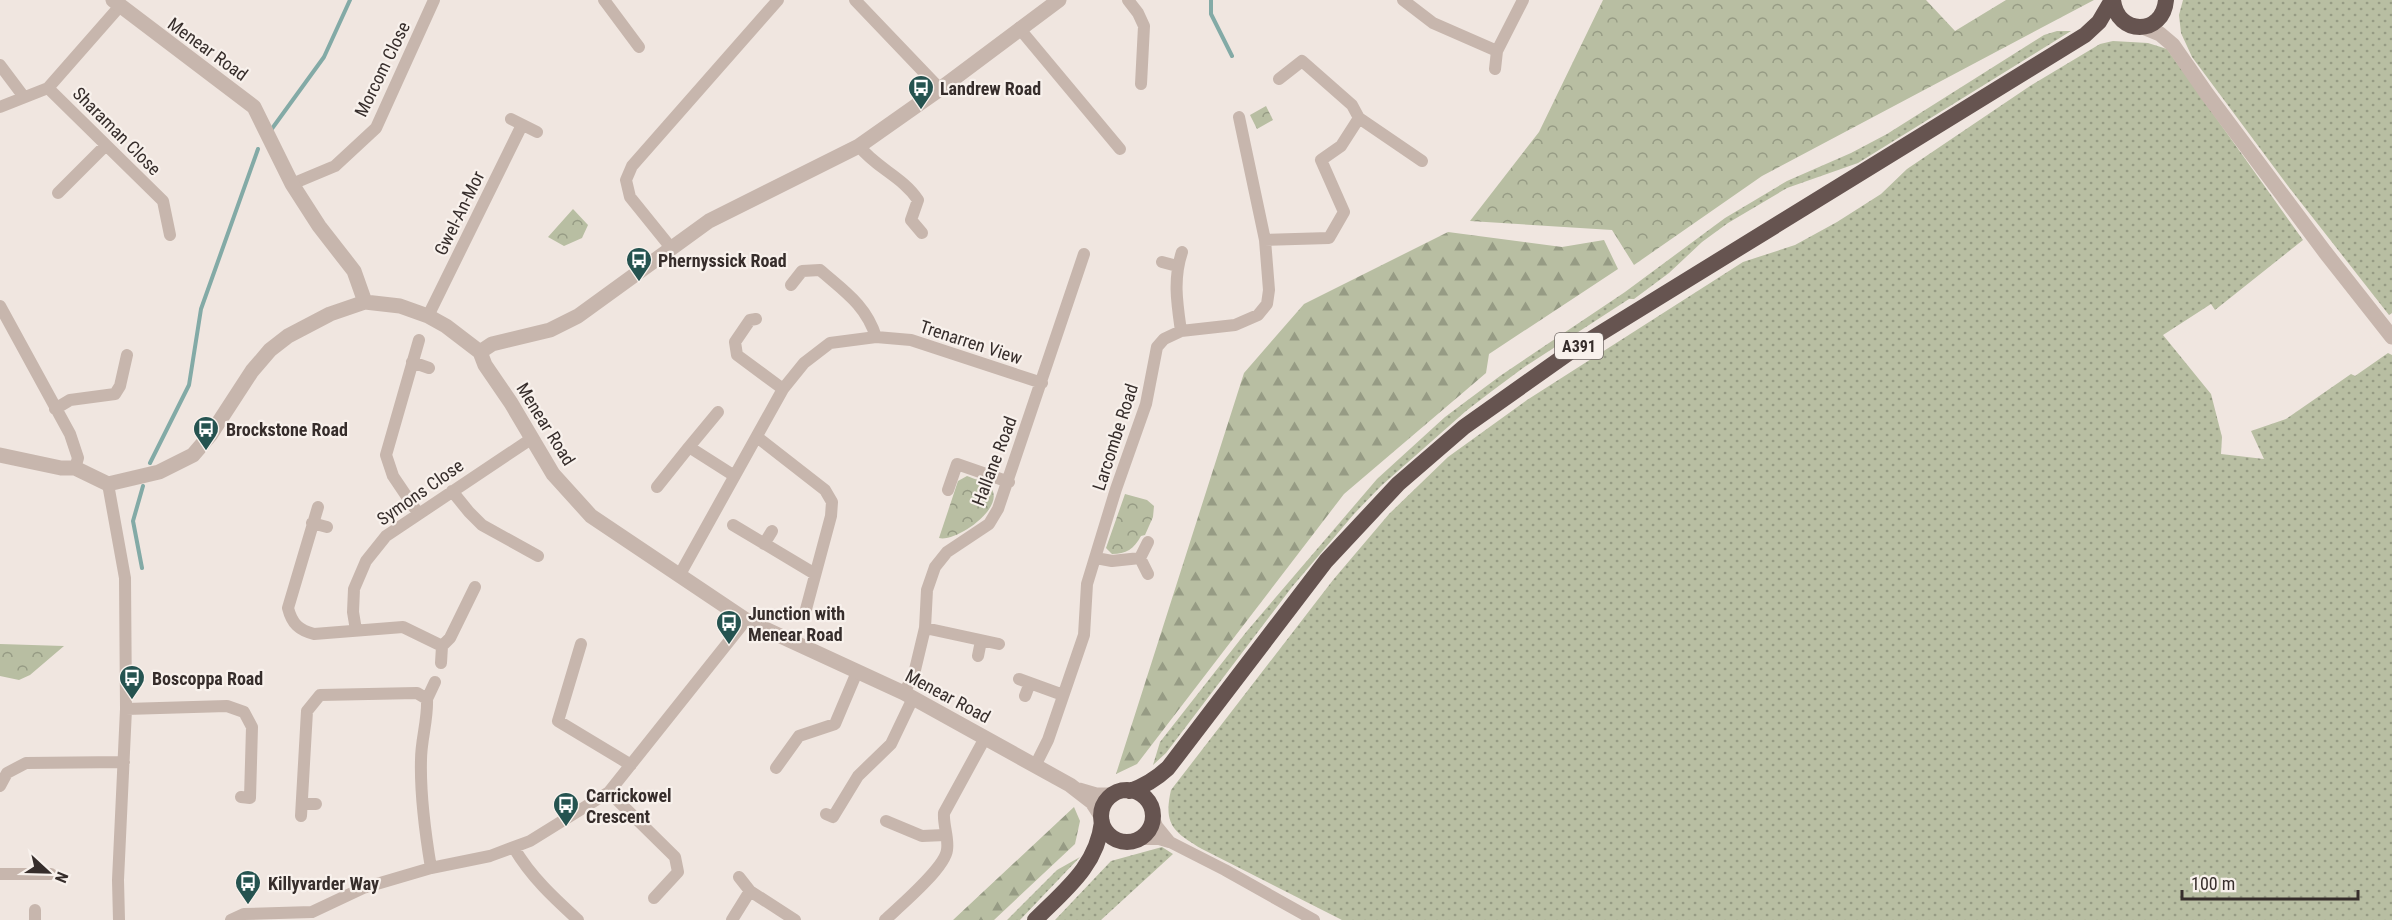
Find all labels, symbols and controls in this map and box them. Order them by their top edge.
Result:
street label: Menear Road [164,13,252,85]
street label: Morcom Close [350,18,414,120]
bus stop icon: Landrew Road [906,73,936,111]
place label: Landrew Road [940,78,1041,99]
street label: Sharaman Close [69,83,165,179]
street label: Gwel-An-Mor [430,167,489,259]
bus stop icon: Phernyssick Road [624,245,654,283]
place label: Phernyssick Road [658,250,787,271]
street label: Trenarren View [917,316,1025,368]
road number: A391 [1555,333,1603,359]
street label: Menear Road [512,379,580,469]
street label: Larcombe Road [1088,381,1142,493]
street label: Hallane Road [967,413,1021,509]
bus stop icon: Brockstone Road [191,414,221,452]
place label: Brockstone Road [226,419,348,440]
street label: Symons Close [373,455,467,529]
place label: Junction with Menear Road [748,603,845,645]
bus stop icon: Junction with Menear Road [714,608,744,646]
bus stop icon: Boscoppa Road [117,663,147,701]
street label: Menear Road [902,665,994,727]
place label: Boscoppa Road [152,668,263,689]
place label: Carrickowel Crescent [586,785,672,827]
bus stop icon: Carrickowel Crescent [551,790,581,828]
north arrow [18,842,78,902]
scale bar [2182,863,2358,901]
bus stop icon: Killyvarder Way [233,868,263,906]
text: N [51,869,72,886]
place label: Killyvarder Way [268,873,379,894]
text: 100 m [2191,873,2235,894]

